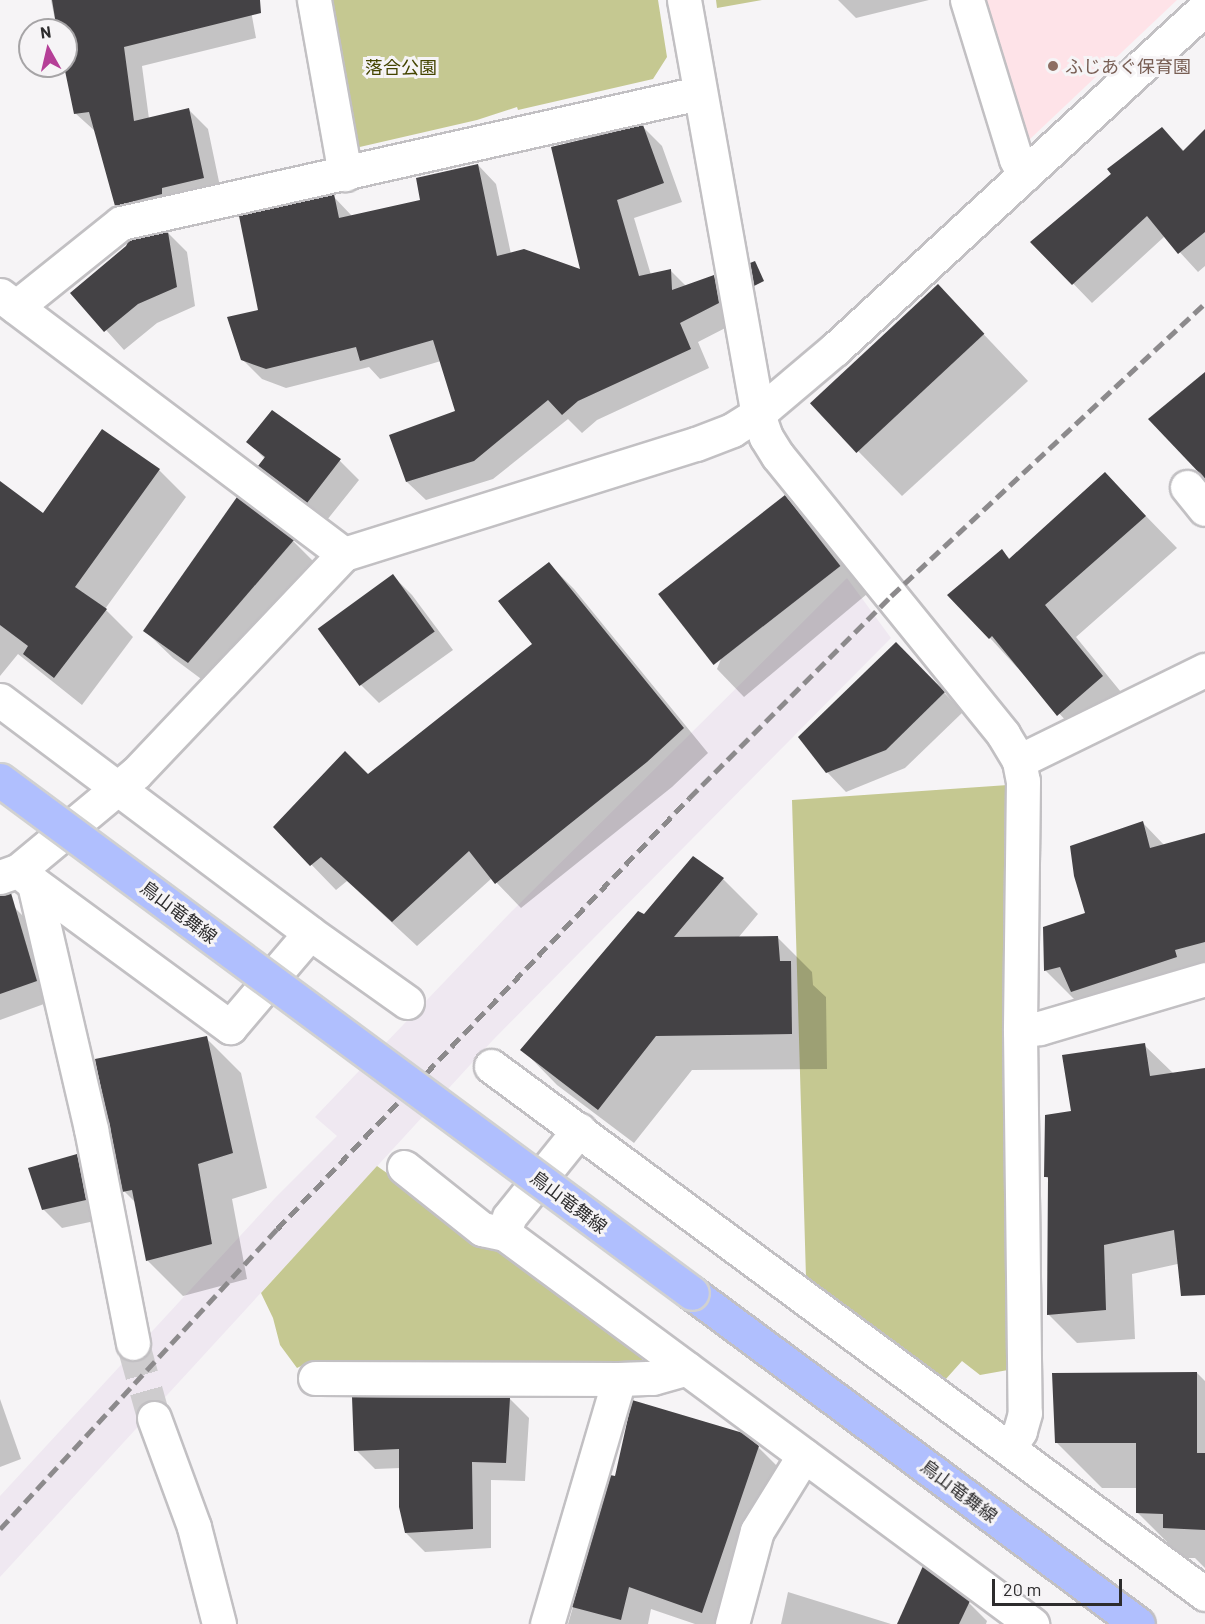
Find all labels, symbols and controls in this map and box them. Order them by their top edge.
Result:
north arrow [18,18,78,78]
text: N [39,22,52,42]
place label: ふじあぐ保育園 [1065,55,1191,77]
park label: 落合公園 [365,56,437,78]
marker: ふじあぐ保育園 [1046,59,1060,73]
street label: 鳥山竜舞線 [137,876,221,948]
street label: 鳥山竜舞線 [527,1166,611,1238]
street label: 鳥山竜舞線 [917,1455,1001,1527]
scale bar [995,1567,1126,1605]
text: 20 m [1003,1578,1041,1600]

